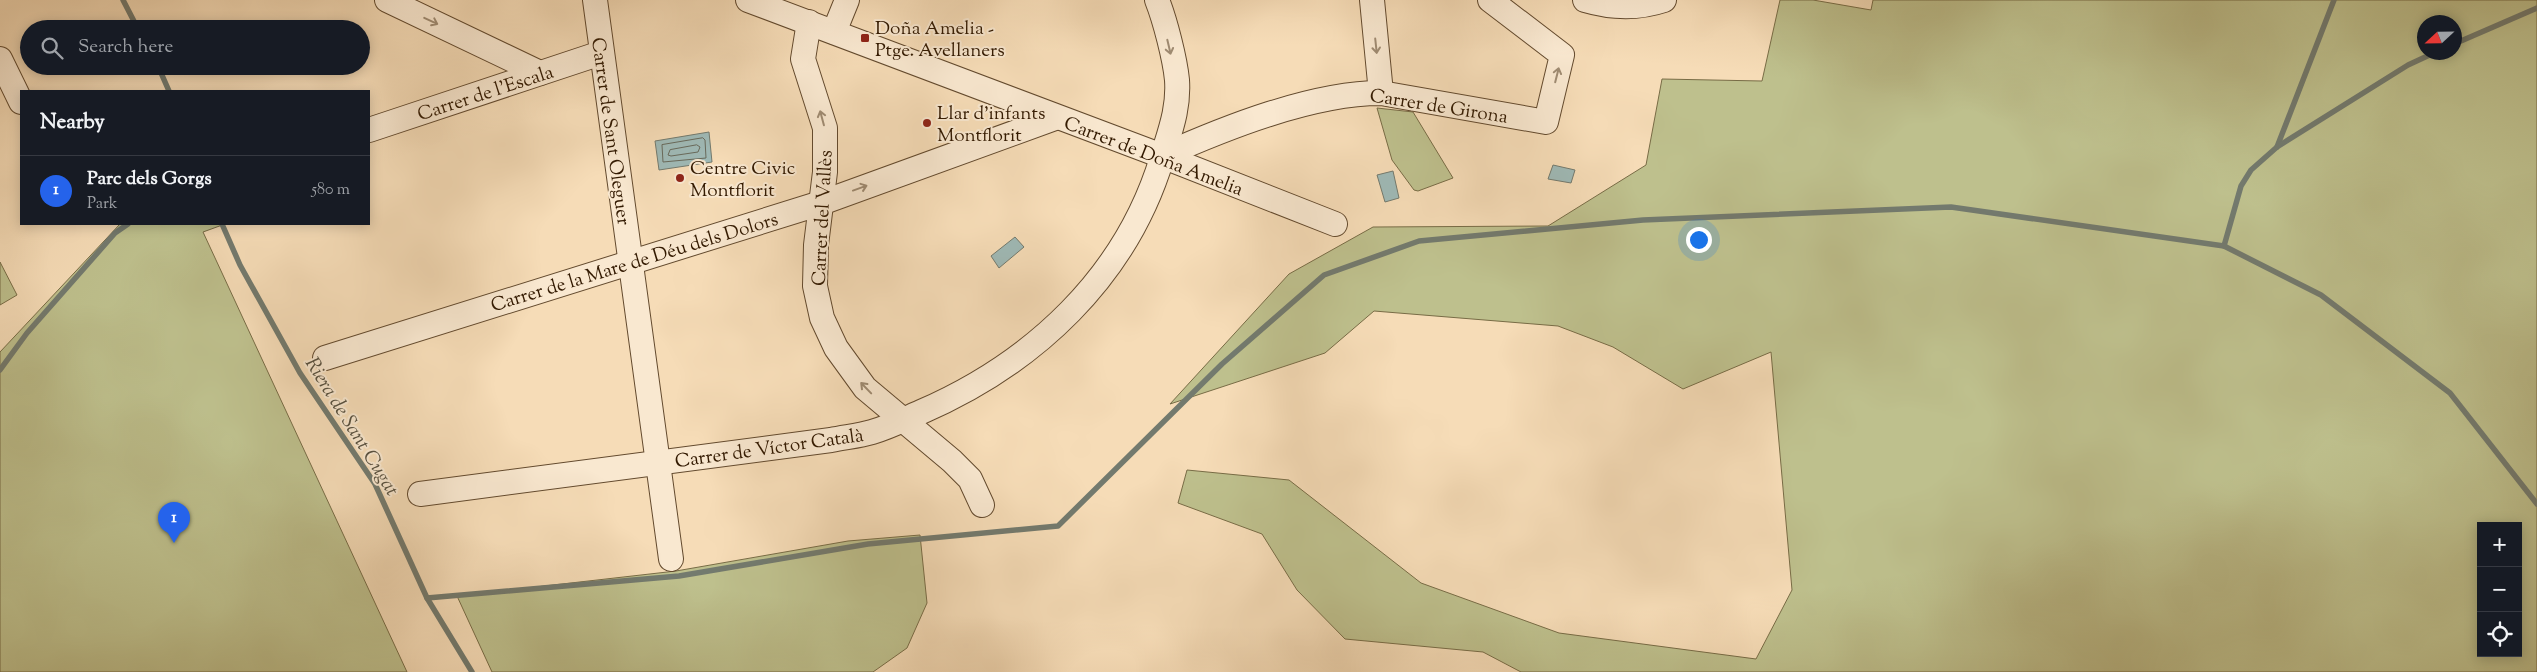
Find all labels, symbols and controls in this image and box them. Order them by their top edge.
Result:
north arrow [2417,15,2462,60]
place label: Doña Amelia - Ptge. Avellaners [875,16,1005,65]
one-way arrow [423,17,438,26]
search box [20,20,370,75]
marker: Doña Amelia - Ptge. Avellaners [859,32,871,44]
icon: search [38,34,66,62]
text: Search here [78,34,173,61]
street label: Carrer de Sant Oleguer [583,36,636,227]
one-way arrow [1372,38,1381,54]
one-way arrow [1165,39,1174,55]
street label: Carrer de l'Escala [414,60,558,129]
one-way arrow [1553,68,1562,84]
street label: Carrer de Girona [1368,83,1510,132]
place label: Llar d'infants Montflorit [937,101,1045,150]
text: Nearby [40,108,105,138]
one-way arrow [817,110,826,126]
street label: Carrer de Doña Amelia [1060,111,1247,204]
marker: Llar d'infants Montflorit [921,117,933,129]
street label: Carrer del Vallès [806,149,841,287]
place label: Centre Civic Montflorit [690,156,796,205]
text: Parc dels Gorgs [87,166,212,193]
marker: Centre Civic Montflorit [674,172,686,184]
text: 1 [53,179,59,202]
text: 580 m [311,179,350,202]
one-way arrow [852,183,867,192]
text: Park [87,193,118,216]
street label: Carrer de la Mare de Déu dels Dolors [488,207,782,320]
your location [1686,227,1712,253]
water label: Riera de Sant Cugat [296,352,405,502]
one-way arrow [860,382,872,394]
street label: Carrer de Víctor Català [673,423,866,476]
pin: 1 [158,502,190,543]
map controls [2477,522,2522,657]
button: + [2477,522,2522,567]
button: − [2477,567,2522,612]
button: locate [2477,612,2522,657]

